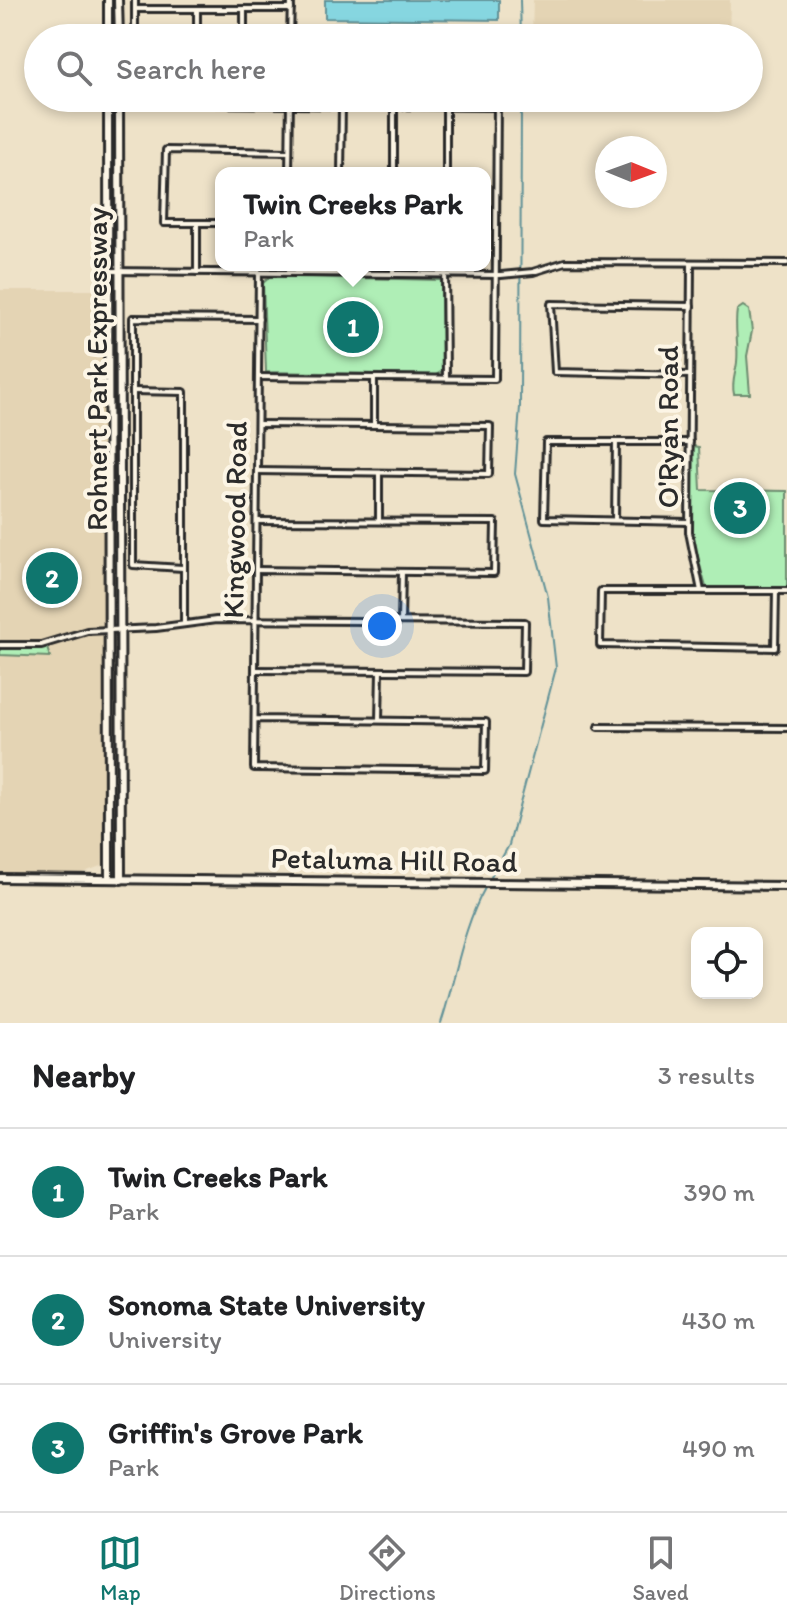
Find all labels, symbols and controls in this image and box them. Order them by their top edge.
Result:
search box [24,24,763,112]
icon: search [52,46,96,90]
text: Search here [116,50,266,87]
north arrow [595,136,667,208]
popup [215,167,491,271]
text: Twin Creeks Park [243,185,463,222]
street label: Rohnert Park Expressway [78,207,115,531]
text: Park [243,222,294,254]
pin: 1 [327,297,379,357]
street label: O'Ryan Road [649,345,686,509]
street label: Kingwood Road [214,421,255,619]
pin: 3 [714,478,766,538]
pin: 2 [26,548,78,608]
your location [362,606,402,646]
street label: Petaluma Hill Road [270,839,518,880]
map controls [691,927,763,999]
button: locate [691,927,763,999]
text: Nearby [32,1055,135,1096]
text: 3 results [658,1059,755,1091]
text: Twin Creeks Park [108,1158,328,1195]
text: 1 [52,1176,64,1208]
text: 390 m [683,1176,755,1208]
text: Park [108,1195,159,1227]
text: Sonoma State University [108,1286,425,1323]
text: 2 [51,1304,65,1336]
text: 430 m [681,1304,755,1336]
text: University [108,1323,222,1355]
text: Griffin's Grove Park [108,1414,363,1451]
text: 3 [51,1432,65,1464]
text: 490 m [682,1432,755,1464]
text: Park [108,1451,159,1483]
tab: Map [98,1531,142,1606]
tab: Directions [339,1531,436,1606]
tab: Saved [632,1531,689,1606]

